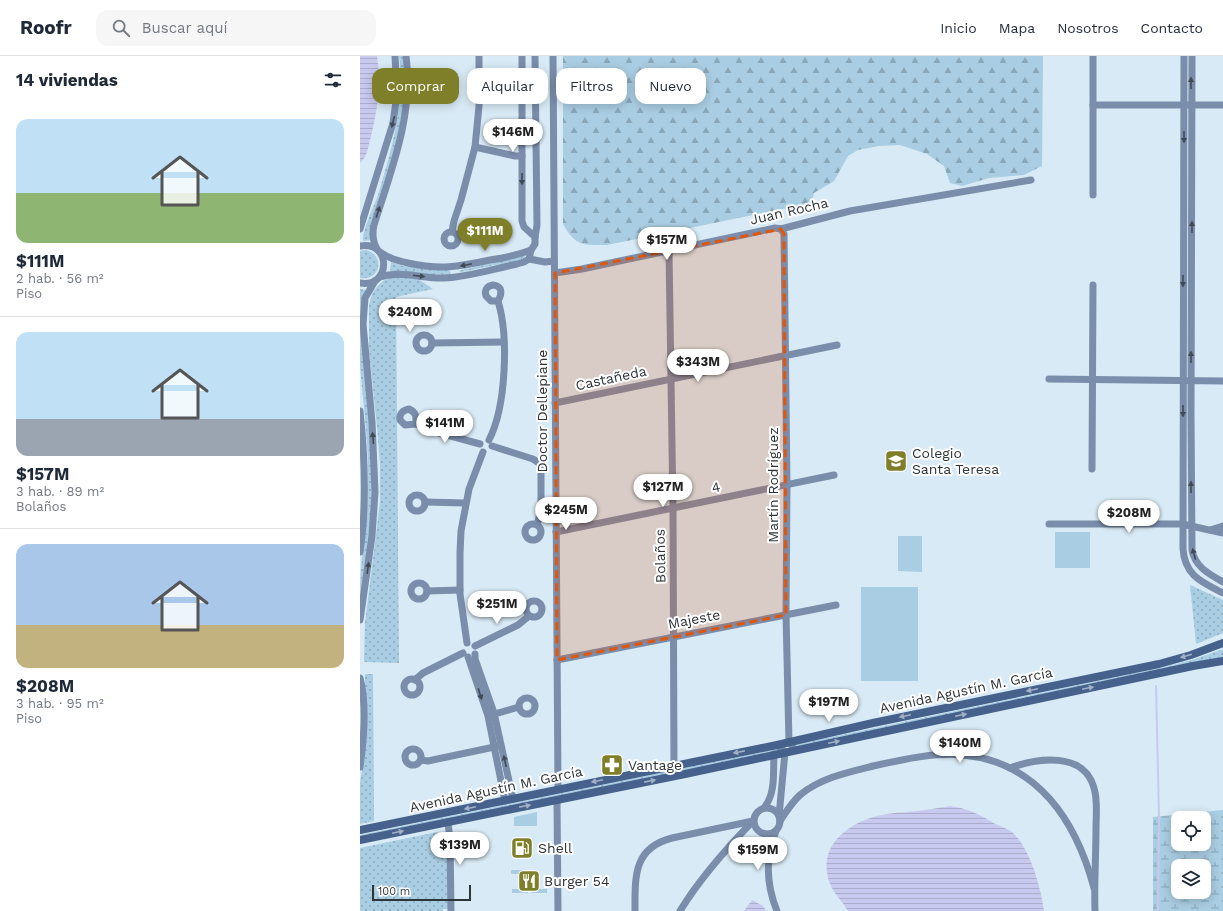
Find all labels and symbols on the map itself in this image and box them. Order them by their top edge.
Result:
one-way arrow [1188,77,1195,89]
one-way arrow [389,116,395,129]
pin: $146M [485,119,541,153]
one-way arrow [1181,131,1187,144]
one-way arrow [519,173,525,186]
street label: Juan Rocha [748,194,830,228]
one-way arrow [375,206,381,218]
pin: $111M [457,218,513,252]
one-way arrow [1189,220,1195,233]
pin: $157M [639,227,695,261]
one-way arrow [460,263,472,269]
one-way arrow [413,273,425,279]
one-way arrow [1180,275,1186,288]
pin: $240M [382,299,438,333]
pin: $343M [670,349,726,383]
street label: Doctor Dellepiane [534,350,550,472]
one-way arrow [1188,350,1194,363]
street label: Castañeda [574,363,648,393]
one-way arrow [1180,405,1186,418]
pin: $141M [417,410,473,444]
street label: Martín Rodríguez [765,427,781,543]
one-way arrow [369,432,376,444]
place label: Colegio Santa Teresa [912,445,999,477]
school or university icon: Colegio Santa Teresa [883,448,909,474]
pin: $127M [635,474,691,508]
street label: 4 [710,478,722,496]
one-way arrow [1188,480,1194,493]
pin: $245M [538,497,594,531]
pin: $208M [1101,500,1157,534]
street label: Bolaños [652,529,668,583]
one-way arrow [1191,547,1197,559]
one-way arrow [365,561,371,574]
pin: $251M [469,591,525,625]
street label: Majeste [666,606,722,632]
one-way arrow [1180,654,1193,660]
street label: Avenida Agustín M. García [878,664,1054,716]
one-way arrow [1082,684,1094,690]
one-way arrow [1026,687,1038,693]
one-way arrow [478,688,484,700]
pin: $197M [801,689,857,723]
one-way arrow [955,711,967,717]
one-way arrow [899,714,911,720]
pin: $140M [932,730,988,764]
one-way arrow [827,738,840,744]
one-way arrow [732,750,745,756]
pharmacy icon: Vantage [599,752,625,778]
one-way arrow [501,755,507,767]
place label: Vantage [628,757,682,773]
street label: Avenida Agustín M. García [408,763,584,815]
one-way arrow [644,777,656,783]
one-way arrow [591,779,604,785]
one-way arrow [519,802,532,808]
one-way arrow [464,806,476,812]
one-way arrow [392,829,404,835]
pin: $139M [432,832,488,866]
fuel station icon: Shell [509,835,535,861]
pin: $159M [730,837,786,871]
place label: Shell [538,840,573,856]
restaurant icon: Burger 54 [516,868,542,894]
place label: Burger 54 [544,873,610,889]
scale bar [372,883,471,902]

